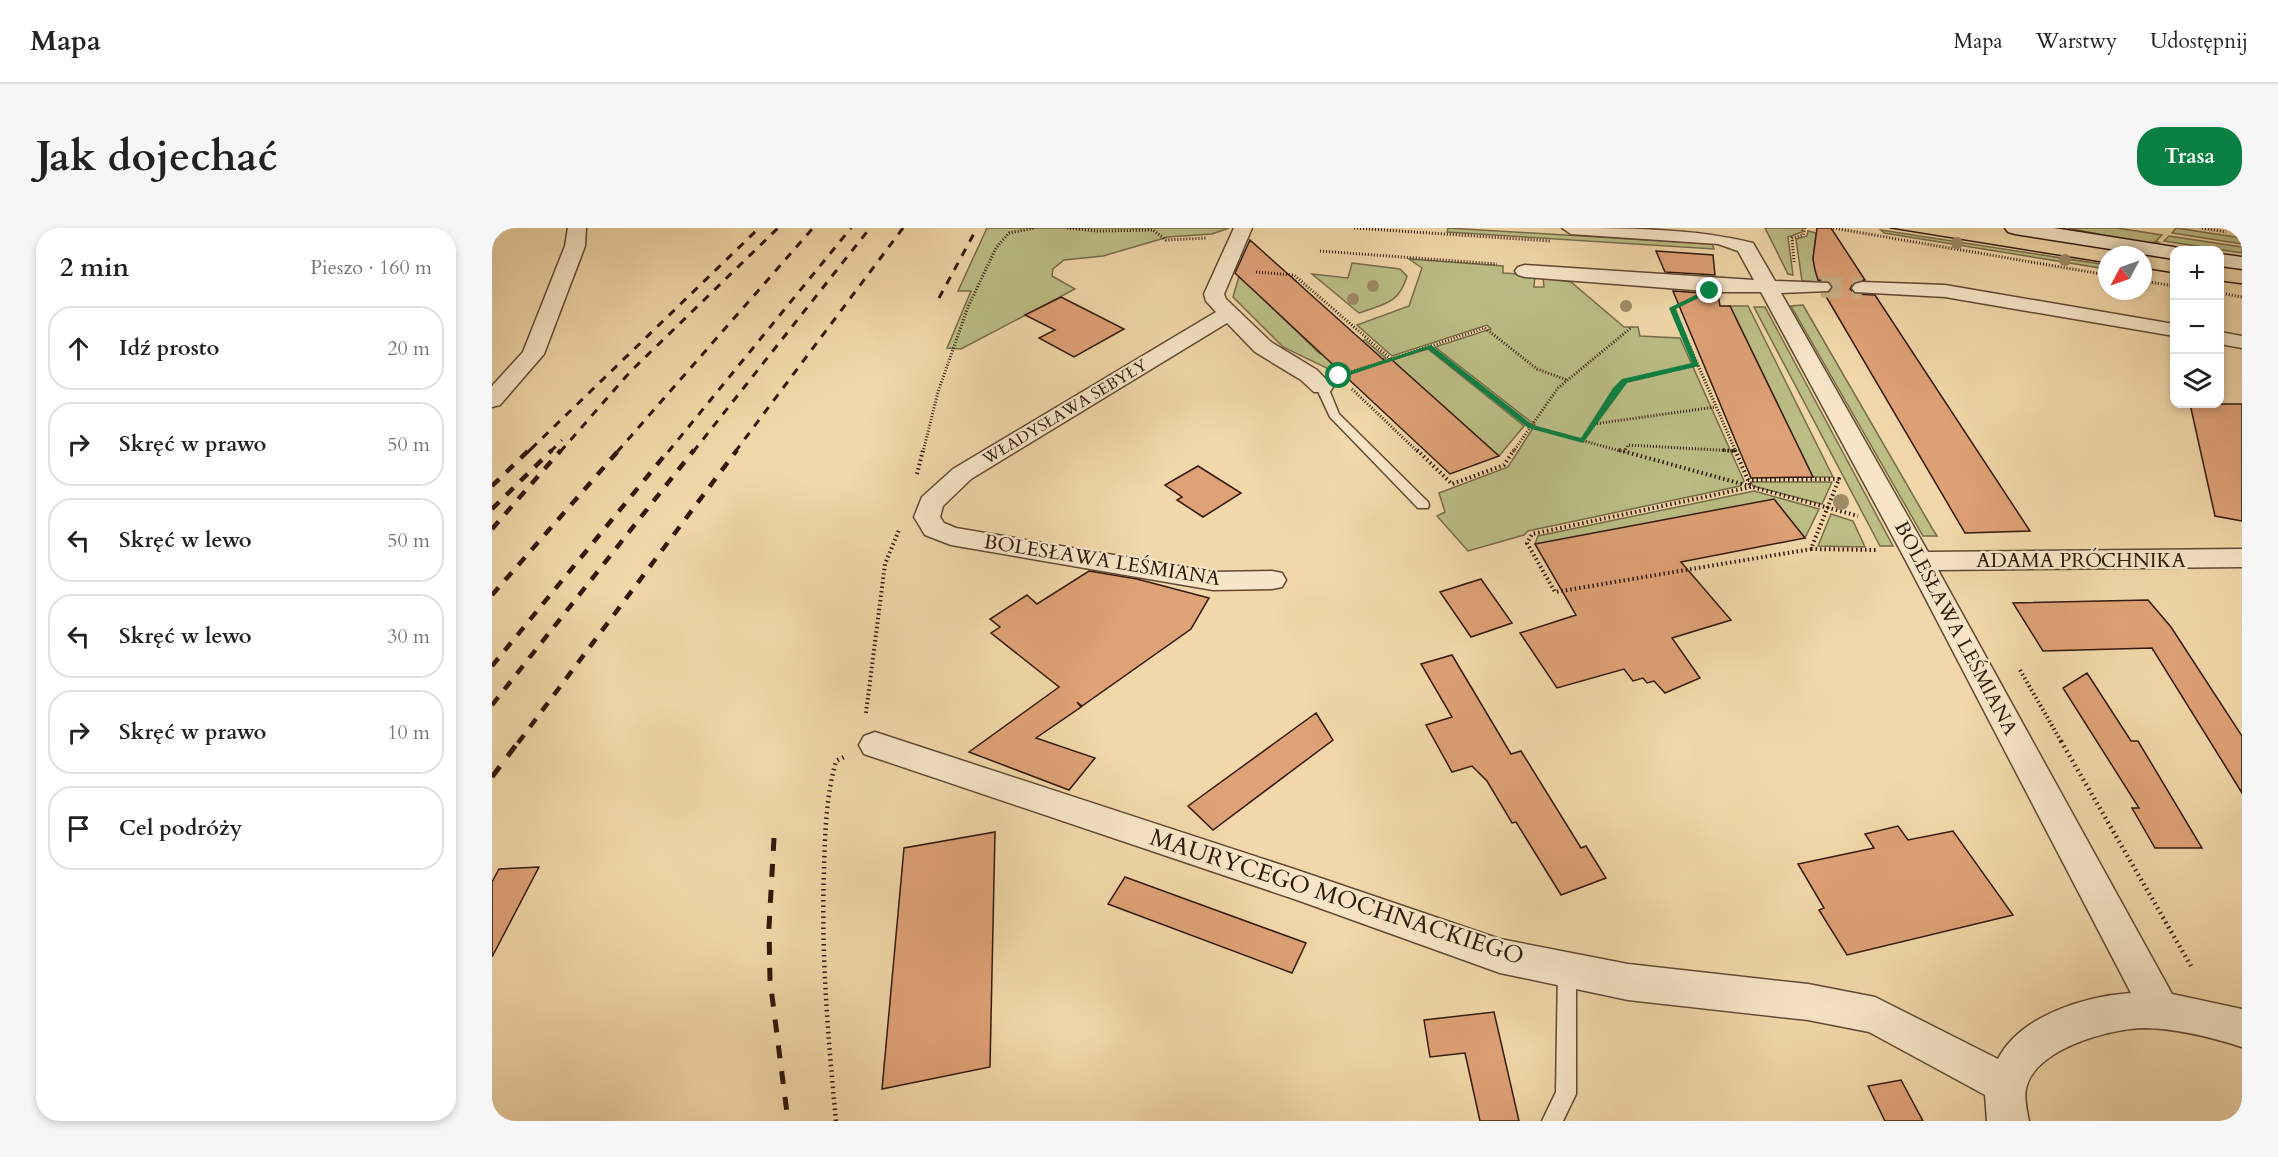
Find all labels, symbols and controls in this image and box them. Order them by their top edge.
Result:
text: Mapa [30,22,101,60]
text: Mapa [1954,27,2003,56]
text: Warstwy [2036,27,2117,56]
text: Udostępnij [2150,27,2248,56]
button: Trasa [2137,127,2242,186]
text: Jak dojechać [36,128,278,185]
north arrow [2098,246,2152,300]
map controls [2170,246,2224,408]
button: + [2170,246,2224,300]
text: 2 min [60,250,129,285]
text: Pieszo · 160 m [310,254,432,281]
route end [1696,277,1722,303]
button: − [2170,300,2224,354]
icon: ahead [62,332,95,365]
text: Idź prosto [119,333,219,363]
text: 20 m [387,335,430,362]
street label: WŁADYSŁAWA SEBYŁY [978,354,1151,470]
button: layers [2170,354,2224,408]
route start [1325,362,1351,388]
icon: right [62,428,95,461]
text: Skręć w prawo [119,429,266,459]
text: 50 m [387,431,430,458]
street label: BOLESŁAWA LEŚMIANA [1888,516,2024,741]
icon: left [62,524,95,557]
text: Skręć w lewo [119,525,252,555]
text: 50 m [387,527,430,554]
street label: BOLESŁAWA LEŚMIANA [982,528,1223,592]
street label: ADAMA PRÓCHNIKA [1976,547,2186,574]
icon: left [62,620,95,653]
text: Skręć w lewo [119,621,252,651]
text: 30 m [387,623,430,650]
icon: right [62,716,95,749]
text: Skręć w prawo [119,717,266,747]
text: 10 m [387,719,430,746]
icon: arrive [62,812,95,845]
text: Cel podróży [119,813,242,843]
street label: MAURYCEGO MOCHNACKIEGO [1146,821,1528,973]

